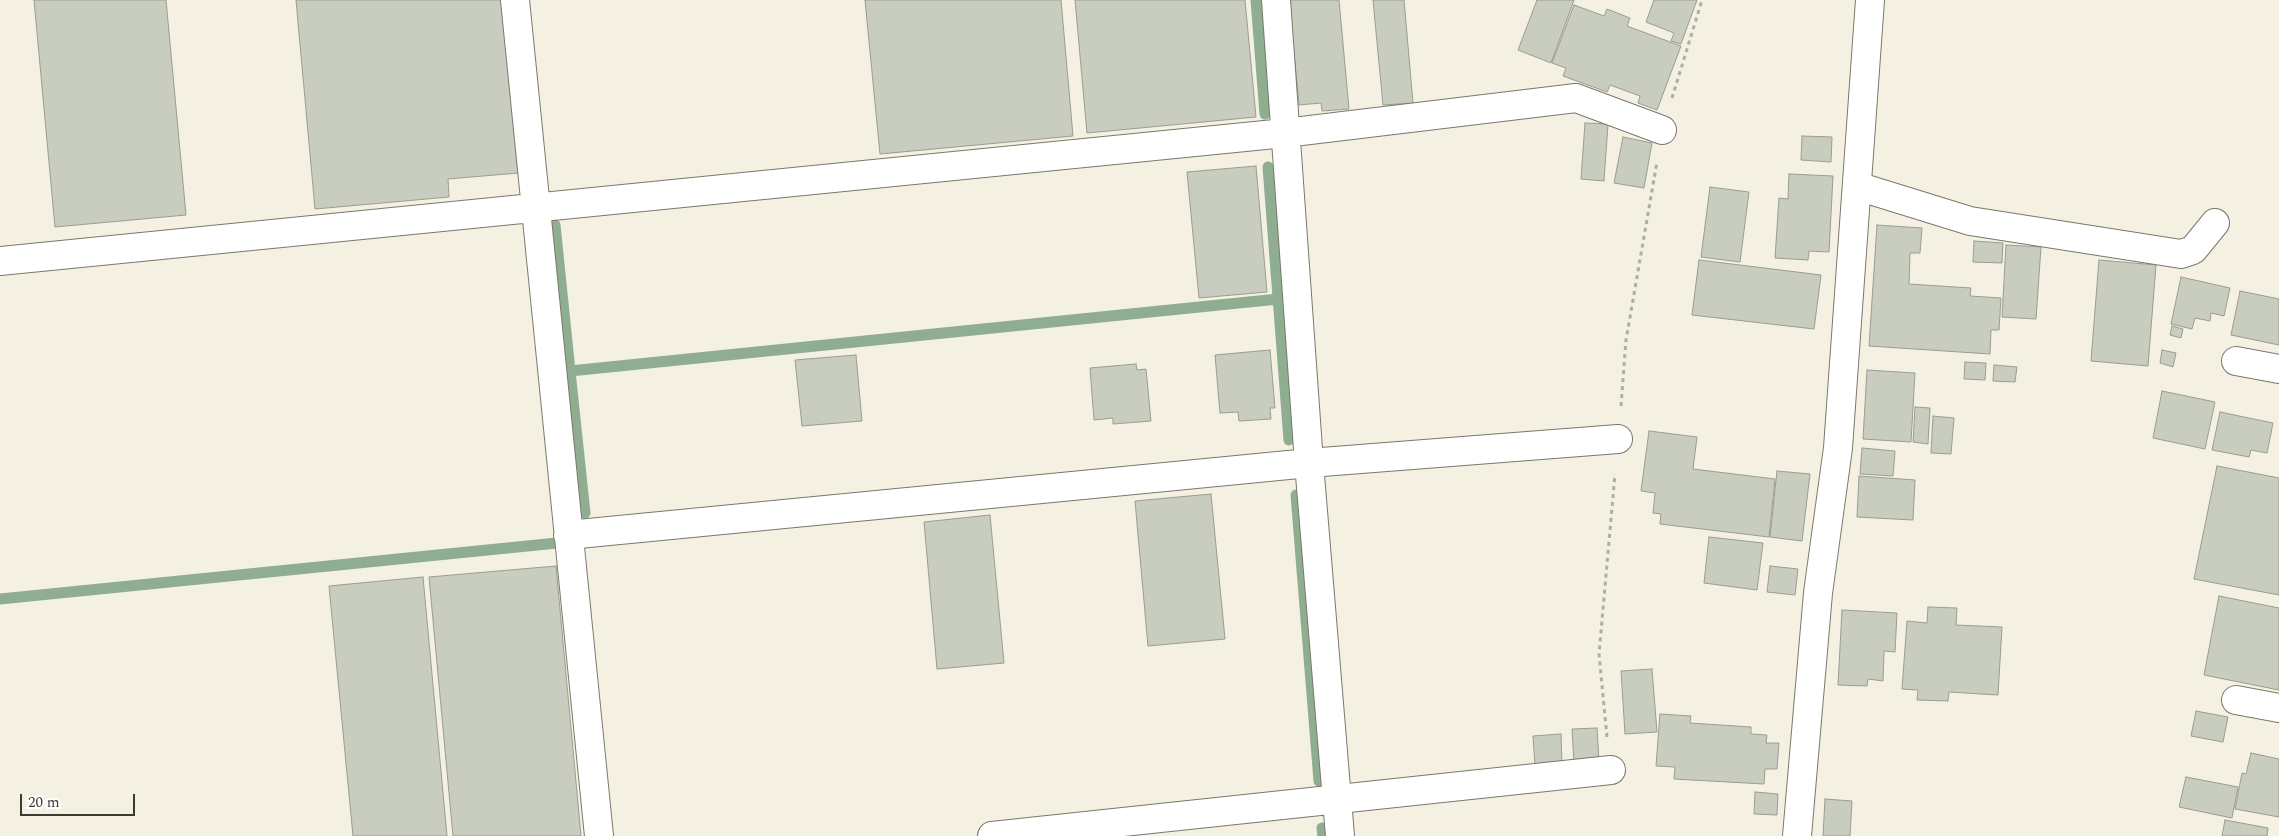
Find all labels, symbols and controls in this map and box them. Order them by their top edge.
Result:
scale bar [22,784,138,816]
text: 20 m [28,791,60,814]

